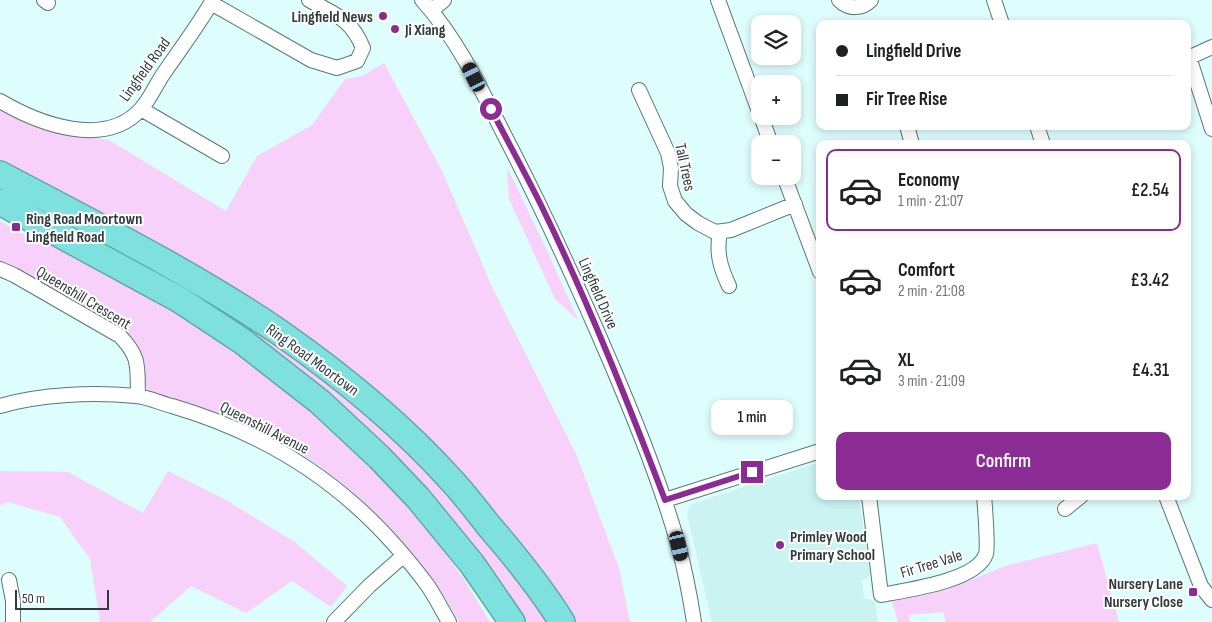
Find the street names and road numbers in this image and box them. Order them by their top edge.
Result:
street label: Lingfield Road [116,34,175,106]
street label: Tall Trees [670,142,699,193]
street label: Lingfield Drive [574,255,622,332]
street label: Queenshill Crescent [32,263,134,334]
street label: Ring Road Moortown [262,320,362,400]
street label: Queenshill Avenue [217,398,312,459]
street label: Fir Tree Vale [898,546,965,583]

